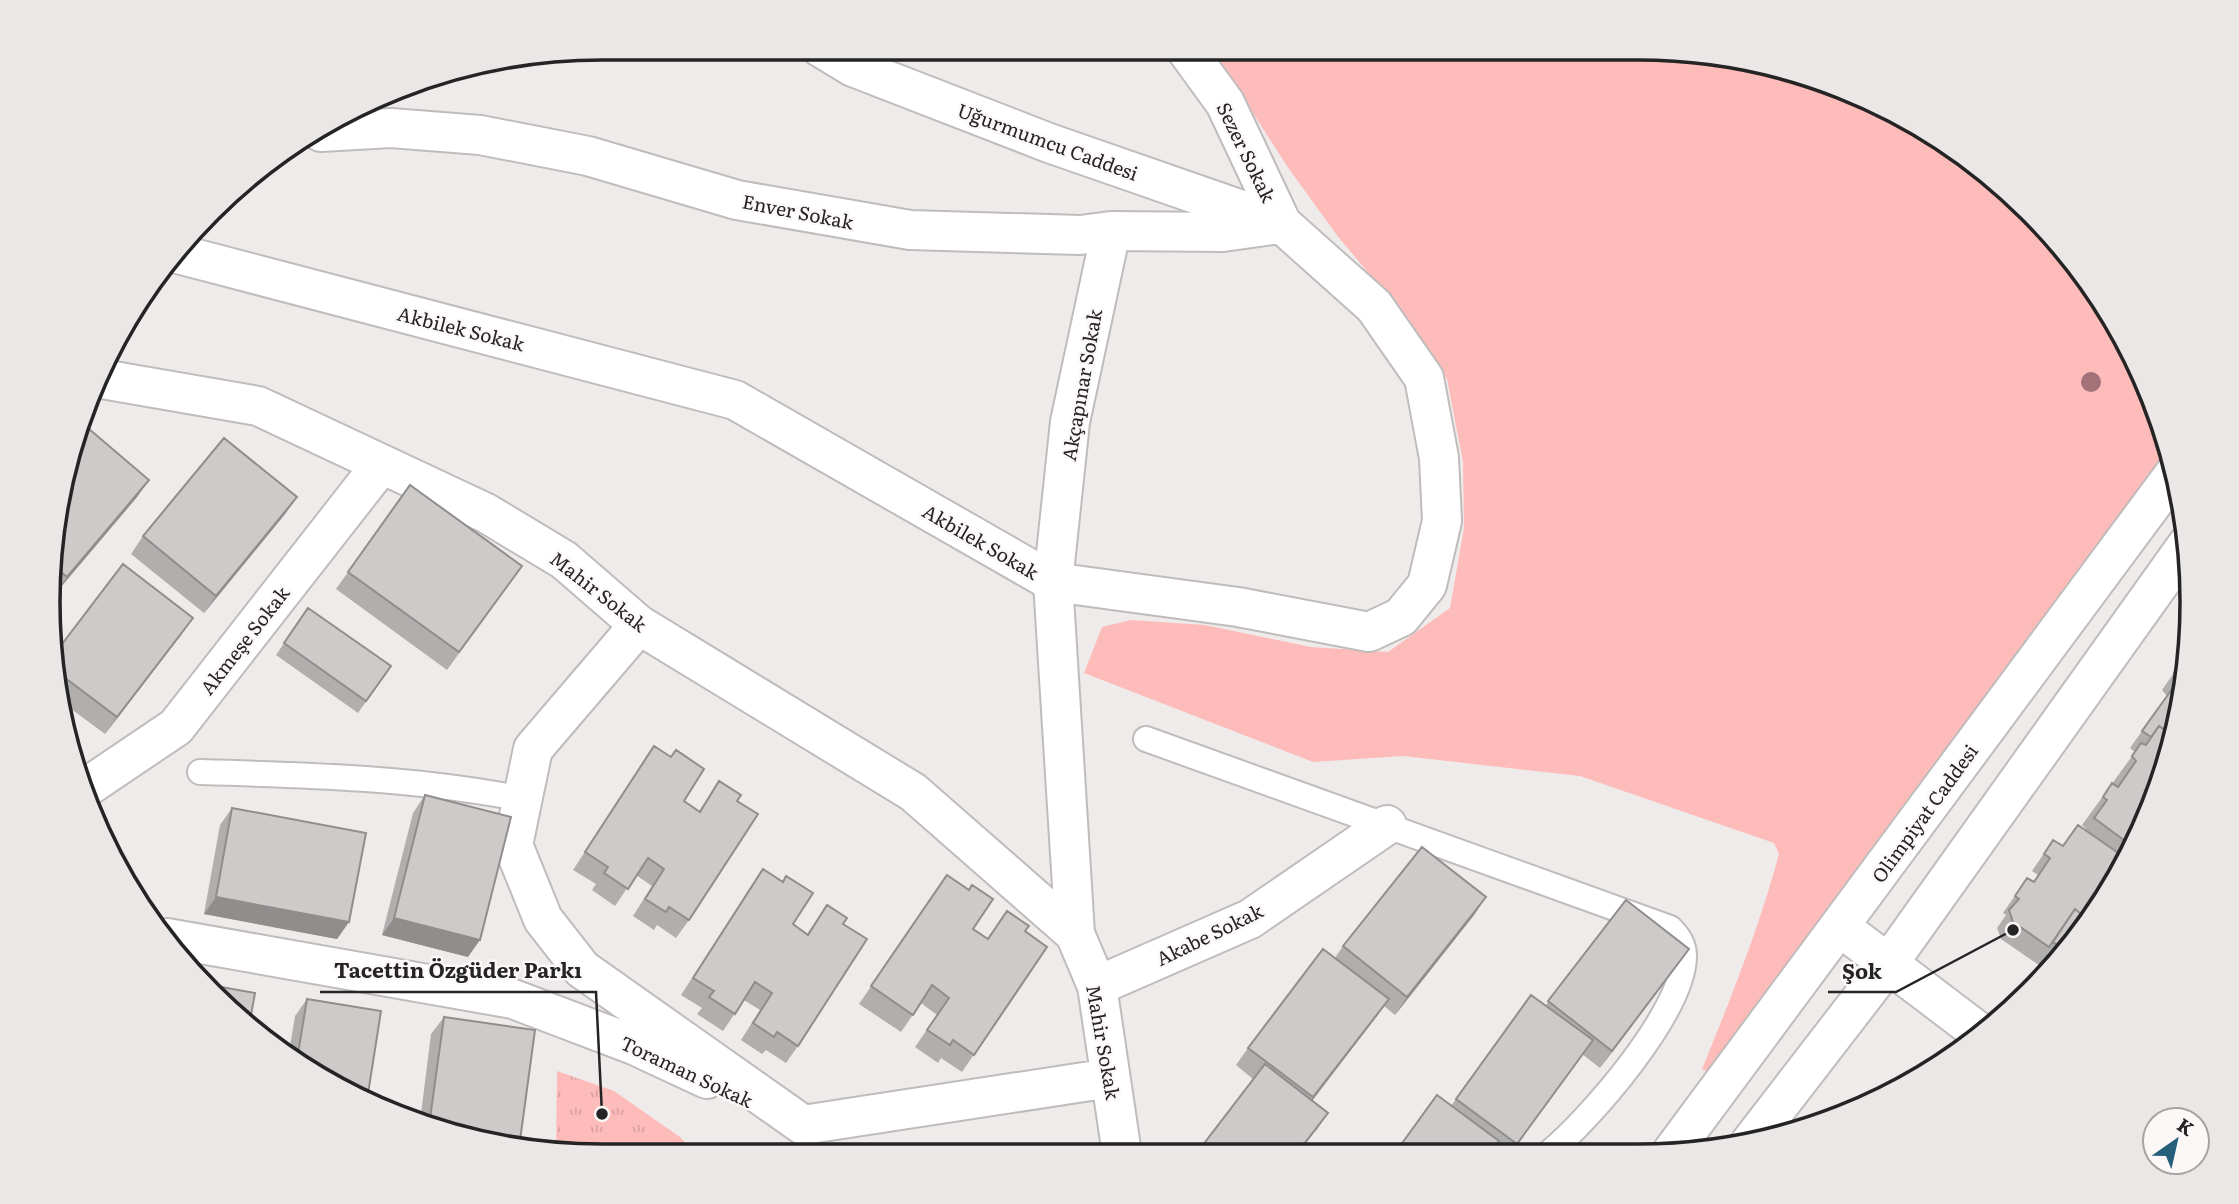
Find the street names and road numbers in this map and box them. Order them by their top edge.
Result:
street label: Uğurmumcu Caddesi [954,95,1142,187]
street label: Sezer Sokak [1211,97,1284,207]
street label: Enver Sokak [740,187,856,236]
street label: Akbilek Sokak [394,299,528,357]
street label: Akçapınar Sokak [1054,306,1108,463]
street label: Akbilek Sokak [918,496,1045,586]
street label: Mahir Sokak [545,544,654,638]
street label: Akmeşe Sokak [193,579,296,700]
street label: Olimpiyat Caddesi [1864,738,1984,888]
street label: Akabe Sokak [1151,896,1268,972]
street label: Mahir Sokak [1080,982,1128,1102]
street label: Toraman Sokak [616,1028,758,1114]

